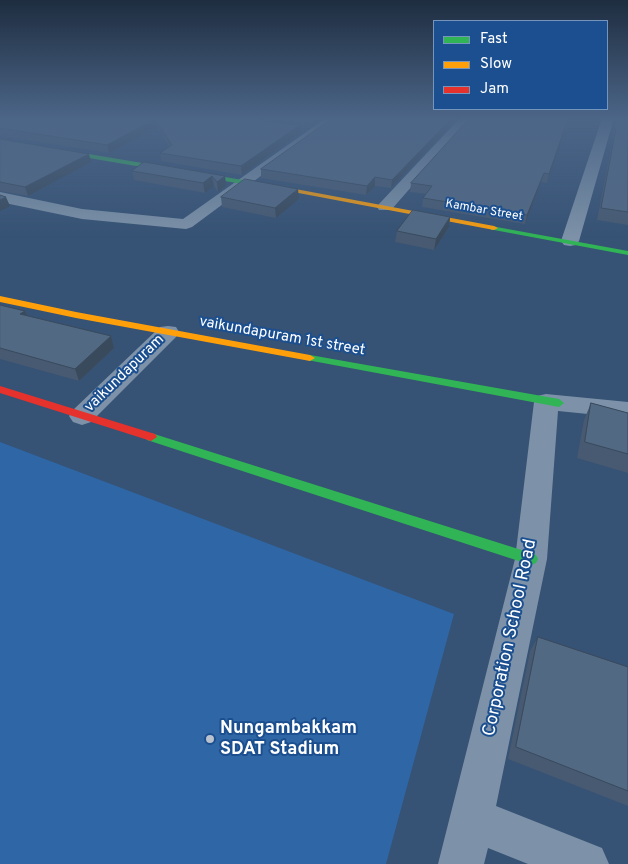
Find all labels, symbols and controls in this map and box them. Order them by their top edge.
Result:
legend [433,20,608,110]
text: Fast [480,30,508,49]
text: Slow [480,55,512,74]
text: Jam [480,80,509,99]
street label: Kambar Street [444,197,524,225]
street label: vaikundapuram 1st street [198,314,366,360]
street label: vaikundapuram [81,331,169,417]
street label: Corporation School Road [480,537,542,739]
place label: Nungambakkam SDAT Stadium [220,718,357,761]
marker: Nungambakkam SDAT Stadium [204,733,216,745]

